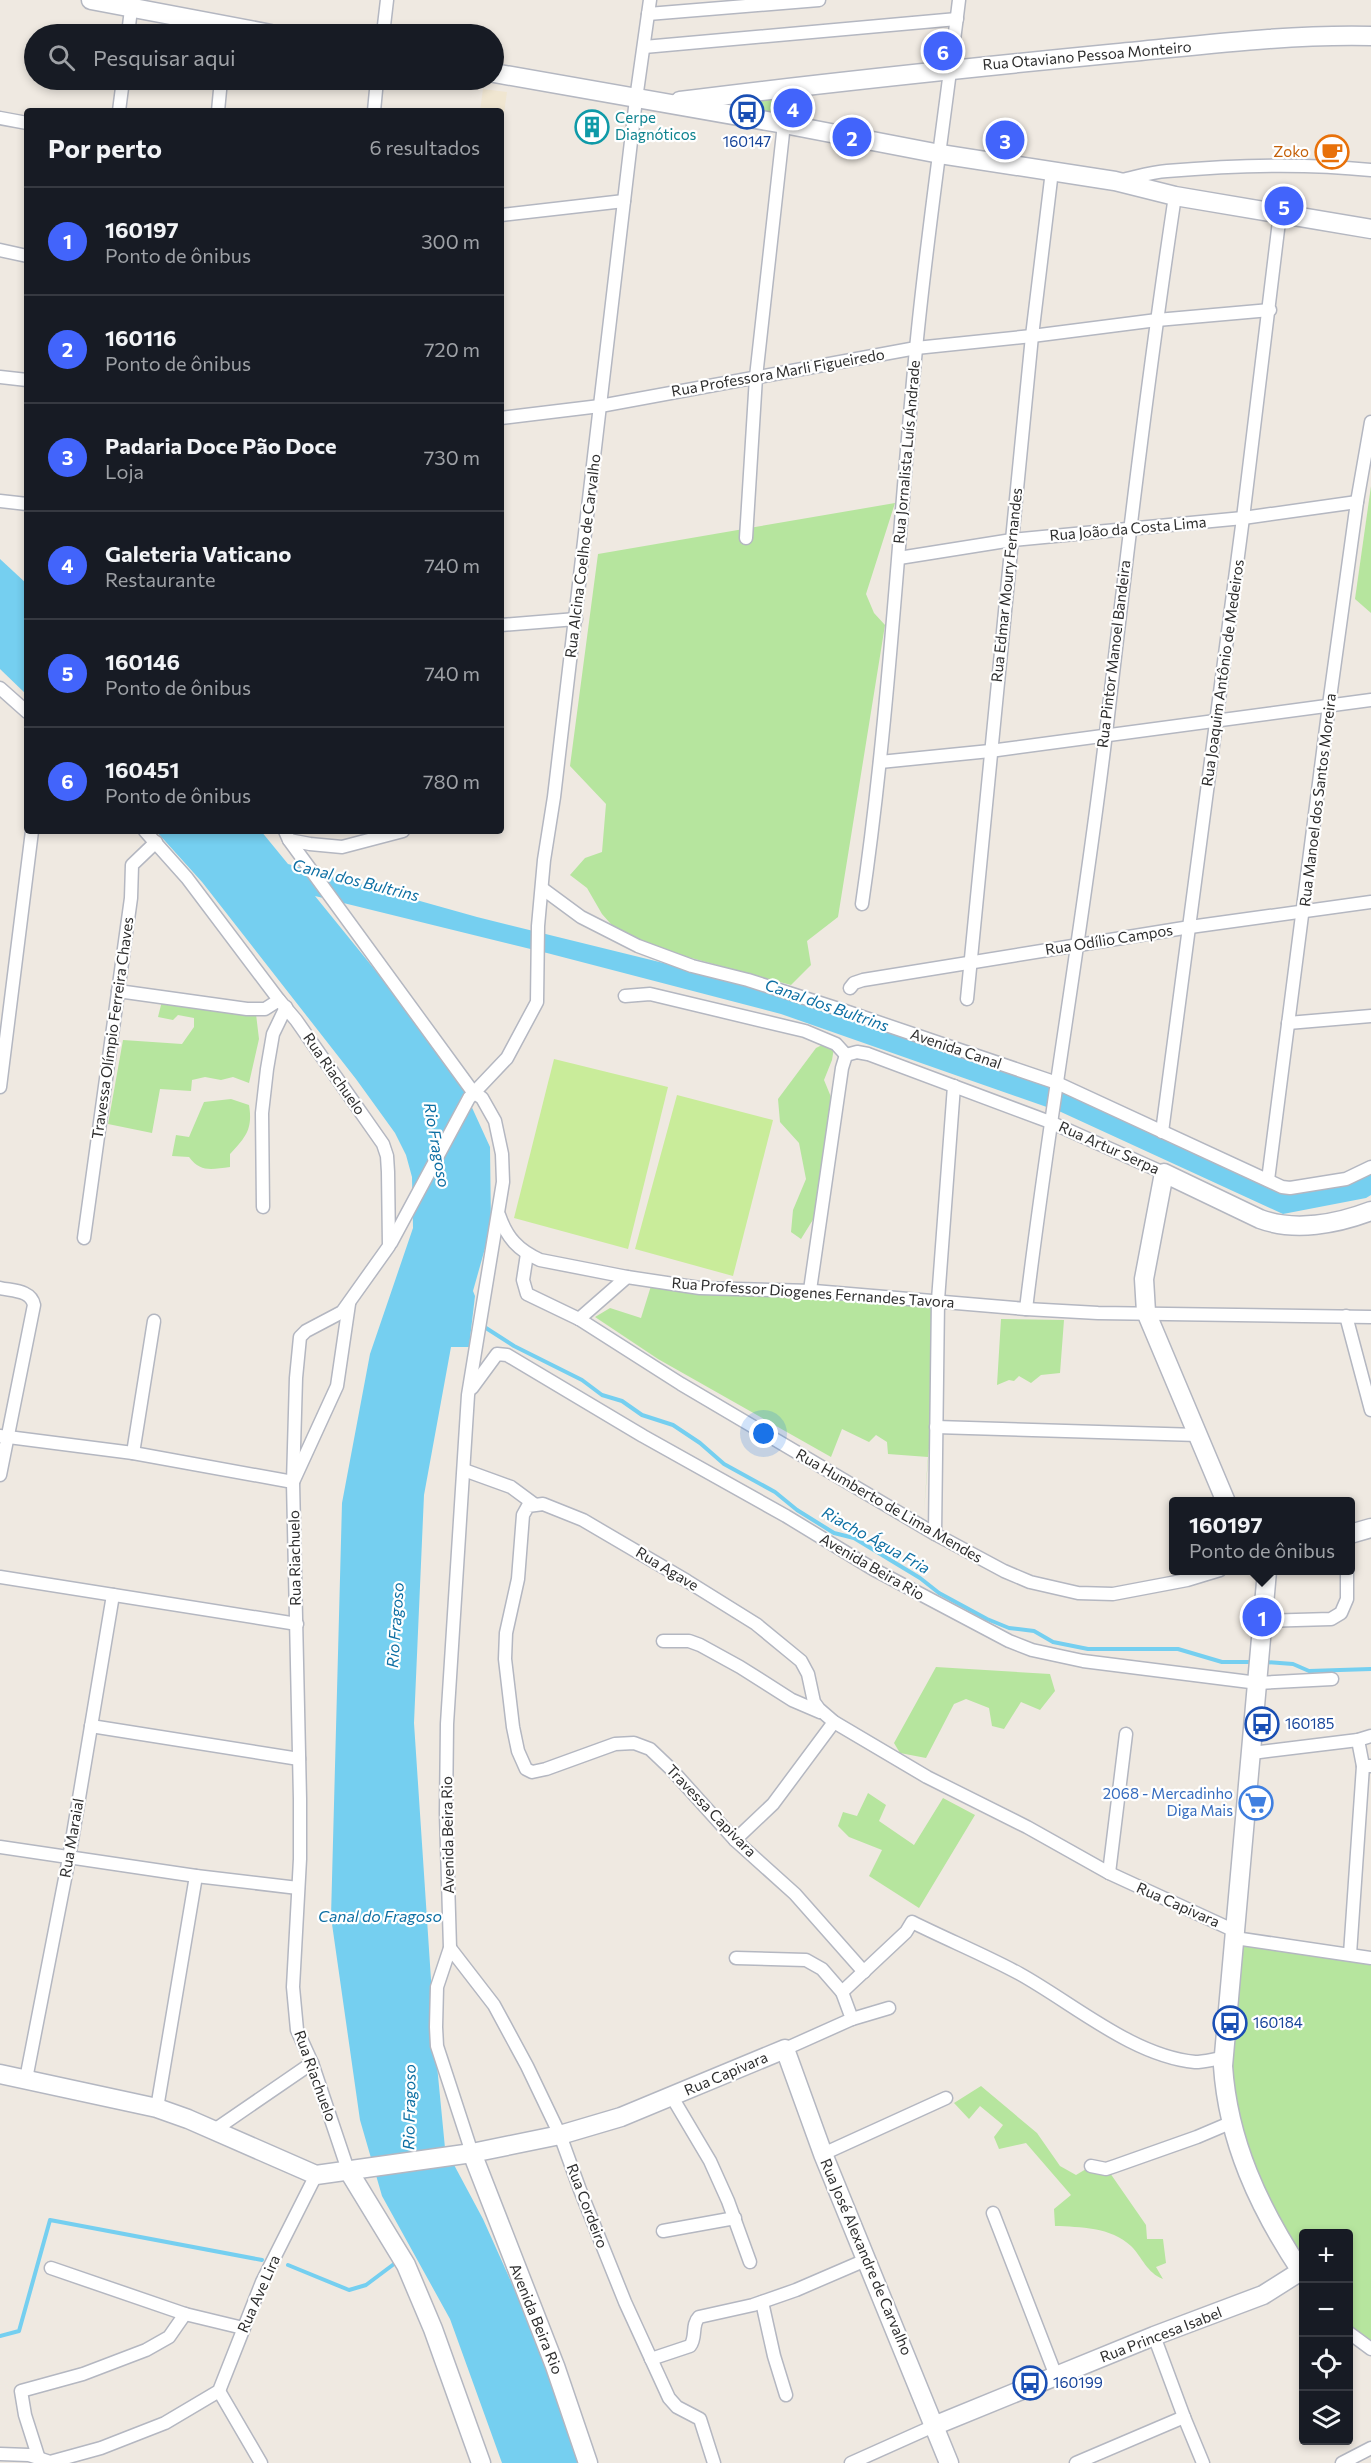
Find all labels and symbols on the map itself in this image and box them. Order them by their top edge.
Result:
pin: 6 [924,28,962,74]
street label: Rua Otaviano Pessoa Monteiro [982,37,1192,73]
pin: 4 [774,86,812,130]
bus stop icon: 160147 [729,94,765,130]
place label: Cerpe Diagnóticos [615,108,697,143]
building icon: Cerpe Diagnóticos [574,109,610,145]
pin: 2 [832,114,872,160]
pin: 3 [986,118,1024,162]
place label: 160147 [723,132,771,150]
cafe icon: Zoko [1314,134,1350,170]
place label: Zoko [1273,142,1309,160]
pin: 5 [1264,184,1304,228]
street label: Rua Professora Marli Figueiredo [670,344,886,400]
street label: Rua Jornalista Luís Andrade [889,359,923,545]
street label: Rua Alcina Coelho de Carvalho [561,453,603,659]
street label: Rua Edmar Moury Fernandes [987,487,1025,683]
street label: Rua João da Costa Lima [1049,512,1207,544]
street label: Rua Joaquim Antônio de Medeiros [1197,558,1247,787]
street label: Rua Pintor Manoel Bandeira [1093,559,1133,749]
street label: Rua Manoel dos Santos Moreira [1295,692,1339,908]
water label: Canal dos Bultrins [291,855,421,904]
street label: Travessa Olímpio Ferreira Chaves [88,915,137,1140]
street label: Rua Odílio Campos [1044,920,1174,958]
water label: Canal dos Bultrins [763,974,892,1035]
street label: Avenida Canal [908,1024,1004,1072]
street label: Rua Riachuelo [300,1029,370,1118]
water label: Rio Fragoso [421,1101,454,1189]
street label: Rua Artur Serpa [1056,1117,1162,1177]
street label: Rua Professor Diogenes Fernandes Tavora [671,1273,955,1311]
your location [749,1419,778,1448]
street label: Rua Humberto de Lima Mendes [793,1444,986,1566]
water label: Riacho Água Fria [819,1502,934,1577]
street label: Rua Riachuelo [284,1510,304,1606]
street label: Avenida Beira Rio [817,1529,928,1603]
street label: Rua Agave [633,1542,702,1594]
water label: Rio Fragoso [382,1582,407,1668]
pin: 1 [1242,1594,1282,1640]
bus stop icon: 160185 [1244,1706,1280,1742]
place label: 160185 [1285,1714,1334,1732]
street label: Travessa Capivara [663,1760,760,1860]
street label: Avenida Beira Rio [437,1776,457,1894]
place label: 2068 - Mercadinho Diga Mais [1103,1784,1233,1819]
supermarket icon: 2068 - Mercadinho Diga Mais [1238,1785,1274,1821]
street label: Rua Maraial [55,1797,87,1879]
street label: Rua Capivara [1134,1878,1223,1930]
water label: Canal do Fragoso [318,1906,442,1925]
bus stop icon: 160184 [1212,2005,1248,2041]
place label: 160184 [1253,2013,1303,2031]
street label: Rua Riachuelo [291,2028,341,2124]
street label: Rua Capivara [681,2047,770,2099]
water label: Rio Fragoso [398,2064,419,2150]
street label: Rua José Alexandre de Carvalho [817,2156,917,2358]
street label: Rua Cordeiro [564,2161,612,2251]
street label: Rua Ave Lira [233,2252,283,2335]
street label: Avenida Beira Rio [507,2261,567,2377]
street label: Rua Princesa Isabel [1097,2303,1224,2366]
bus stop icon: 160199 [1012,2365,1048,2401]
place label: 160199 [1053,2373,1103,2391]

